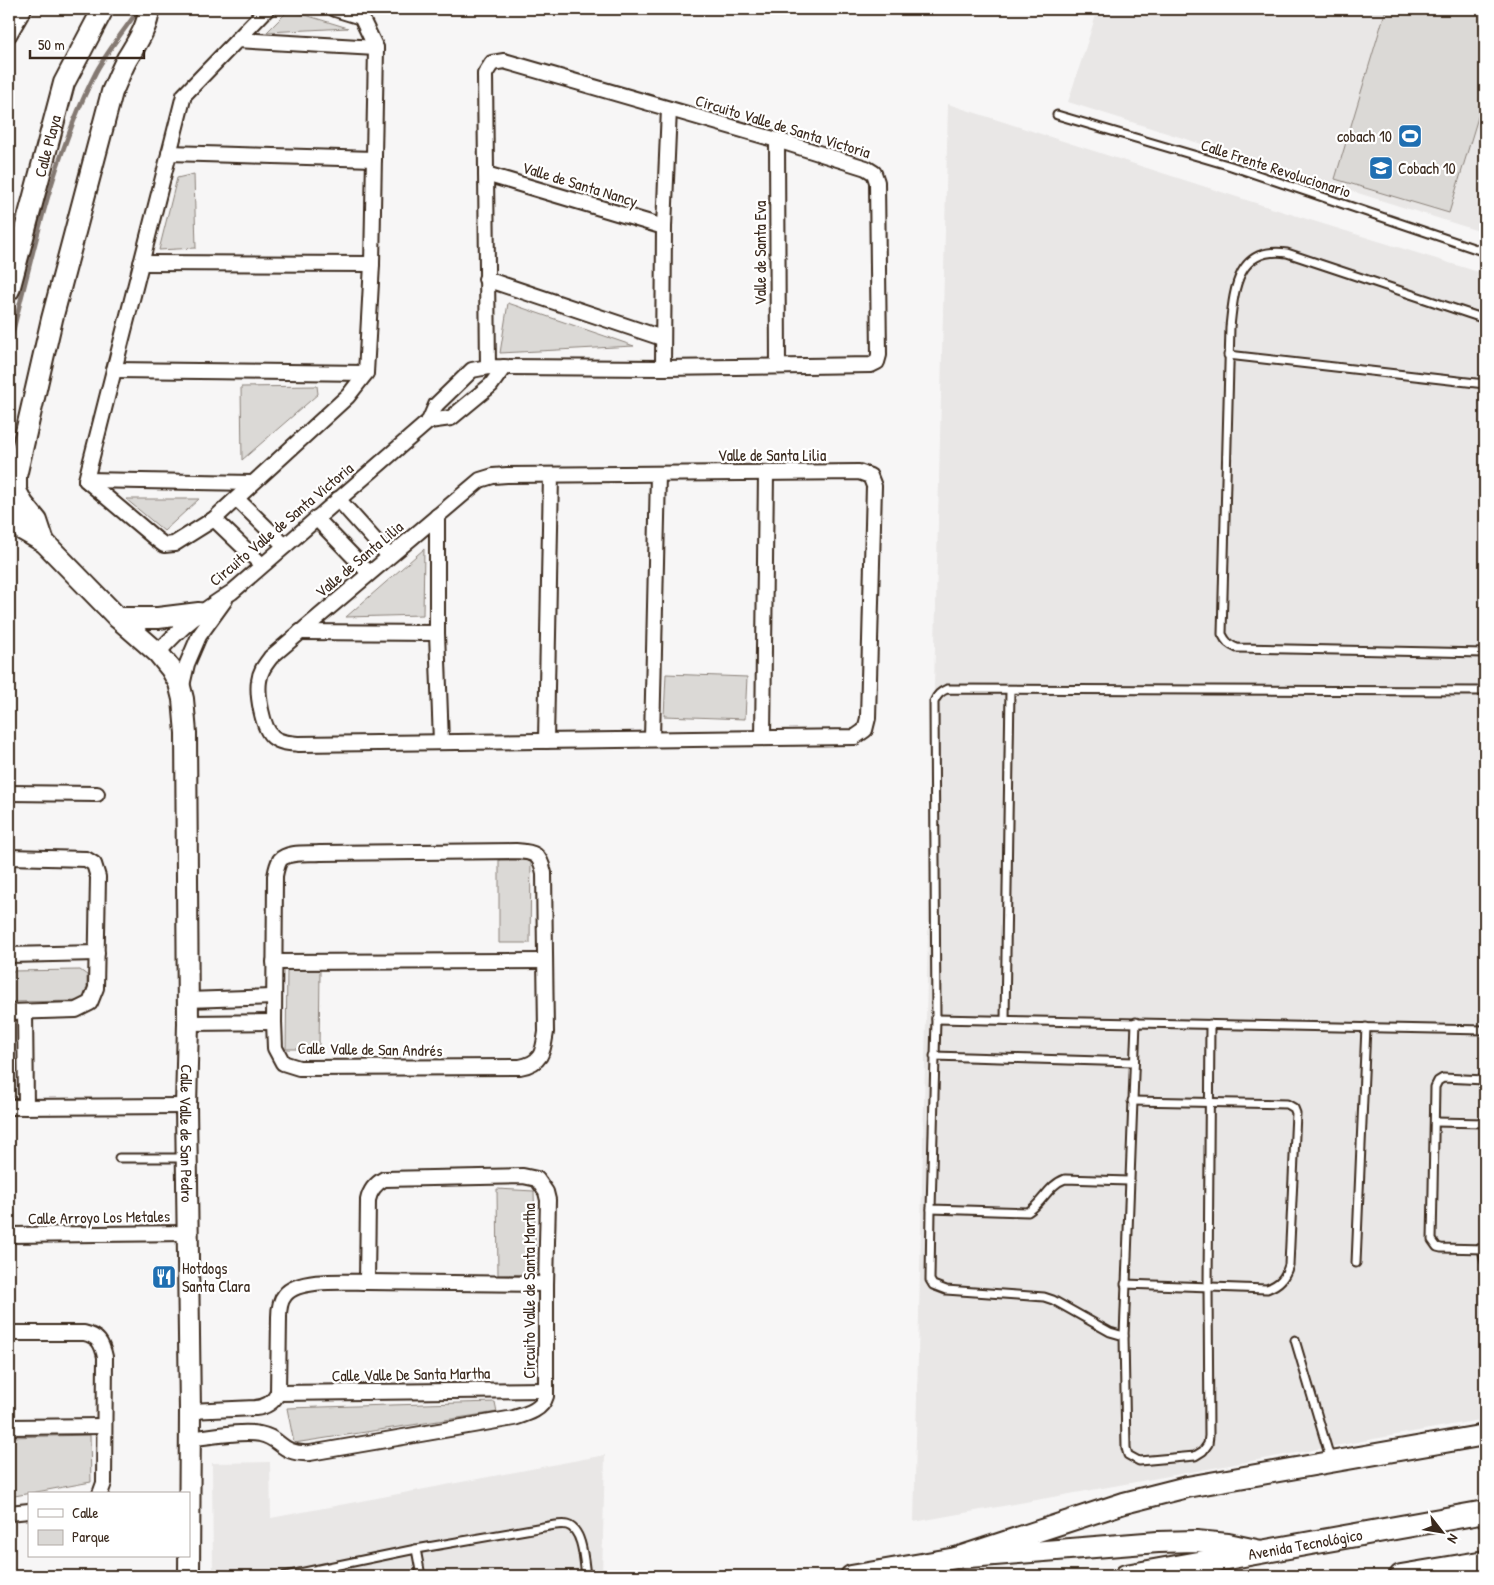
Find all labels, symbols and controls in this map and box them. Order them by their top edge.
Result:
scale bar [30,28,144,60]
text: 50 m [38,34,65,55]
street label: Circuito Valle de Santa Victoria [693,89,873,163]
street label: Calle Playa [28,113,66,179]
sports icon: cobach 10 [1397,123,1423,149]
place label: cobach 10 [1337,125,1392,147]
street label: Calle Frente Revolucionario [1198,133,1354,203]
school or university icon: Cobach 10 [1368,155,1394,181]
street label: Valle de Santa Nancy [520,156,641,212]
place label: Cobach 10 [1398,157,1456,179]
street label: Valle de Santa Eva [749,201,771,305]
street label: Valle de Santa Lilia [718,444,826,466]
street label: Circuito Valle de Santa Victoria [204,457,358,591]
street label: Valle de Santa Lilia [310,516,408,602]
street label: Calle Valle de San Andrés [297,1037,443,1061]
street label: Calle Valle de San Pedro [175,1064,198,1203]
street label: Circuito Valle de Santa Martha [518,1203,540,1379]
street label: Calle Arroyo Los Metales [28,1205,170,1229]
place label: Hotdogs Santa Clara [182,1257,250,1297]
restaurant icon: Hotdogs Santa Clara [151,1264,177,1290]
street label: Calle Valle De Santa Martha [332,1362,490,1386]
legend [28,1492,190,1558]
text: Calle [72,1502,99,1523]
north arrow [1416,1508,1466,1558]
street label: Avenida Tecnológico [1246,1523,1365,1565]
text: Parque [72,1526,110,1547]
text: N [1443,1531,1464,1548]

